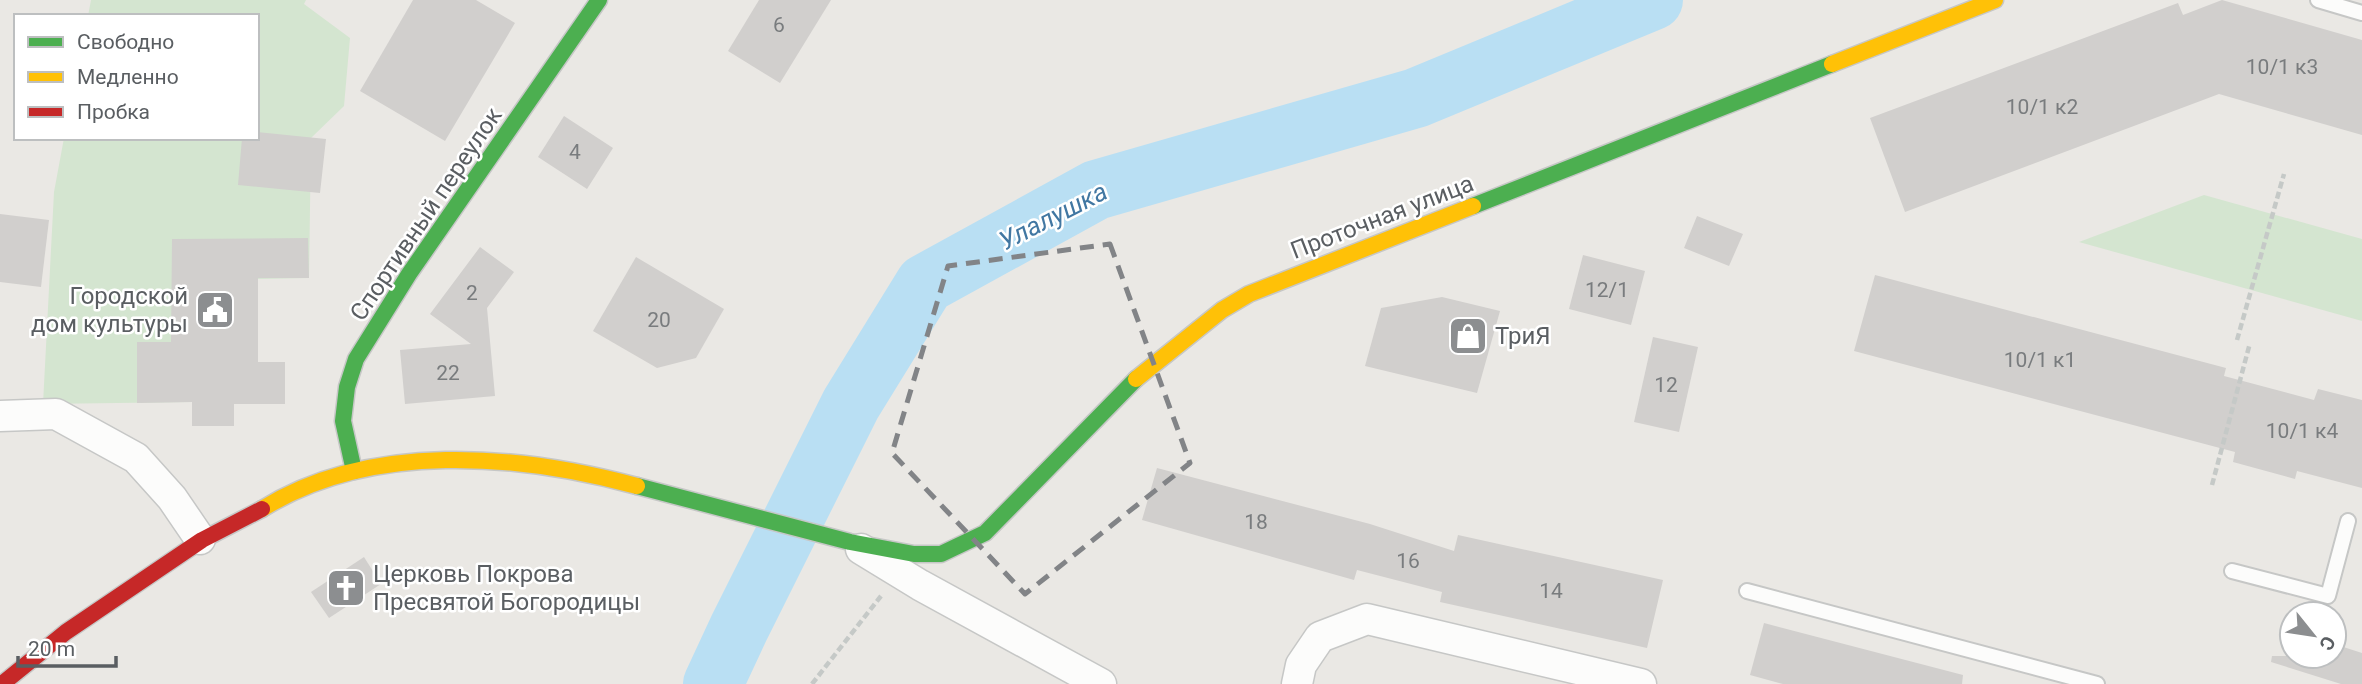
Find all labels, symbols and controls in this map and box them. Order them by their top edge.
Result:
house number: 6 [773,13,785,37]
legend [14,14,259,140]
text: Свободно [77,30,174,54]
house number: 10/1 к3 [2246,55,2318,79]
text: Медленно [77,65,179,89]
house number: 10/1 к2 [2006,95,2078,119]
text: Пробка [77,100,150,124]
street label: Спортивный переулок [344,102,508,326]
house number: 4 [569,140,581,164]
street label: Проточная улица [1287,169,1477,265]
water label: Улалушка [994,176,1112,256]
house number: 12/1 [1585,278,1629,302]
house number: 2 [466,281,478,305]
place label: Городской дом культуры [31,282,188,338]
public building icon: Городской дом культуры [194,289,236,331]
house number: 20 [647,308,671,332]
shop icon: ТриЯ [1447,315,1489,357]
place label: ТриЯ [1495,322,1551,350]
house number: 10/1 к1 [2004,348,2076,372]
house number: 22 [436,361,460,385]
house number: 12 [1654,373,1678,397]
house number: 10/1 к4 [2266,419,2338,443]
house number: 18 [1244,510,1268,534]
house number: 16 [1396,549,1420,573]
place label: Церковь Покрова Пресвятой Богородицы [373,560,640,616]
church icon: Церковь Покрова Пресвятой Богородицы [325,567,367,609]
house number: 14 [1539,579,1563,603]
north arrow [2278,600,2348,670]
scale bar [18,624,116,668]
text: С [2314,632,2340,654]
text: 20 m [28,637,75,661]

